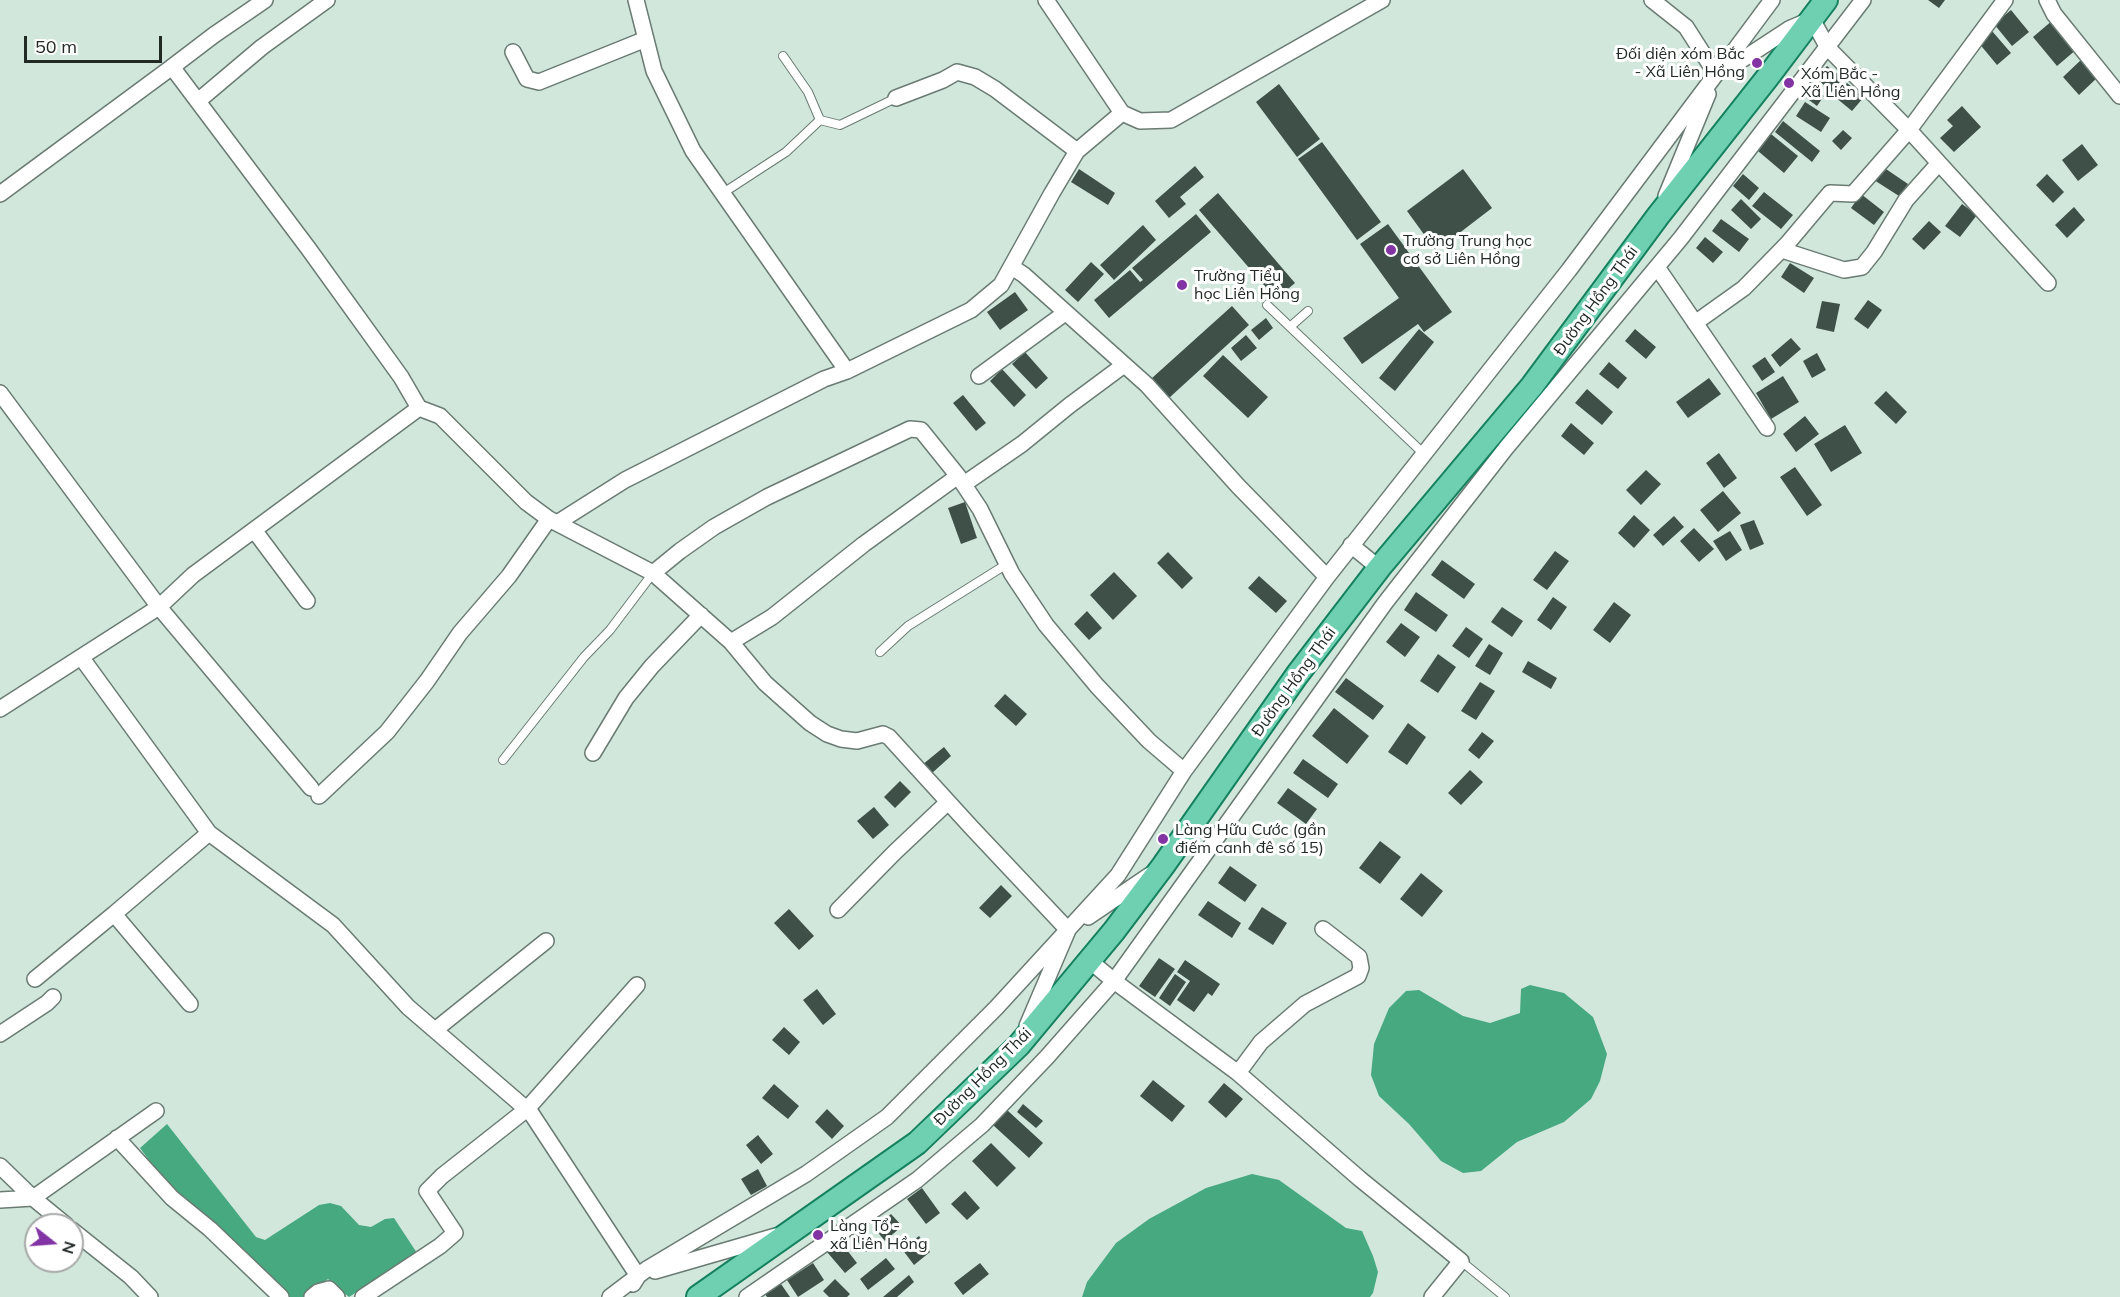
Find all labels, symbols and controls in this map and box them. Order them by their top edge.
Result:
scale bar [27,24,165,62]
text: 50 m [35,35,77,58]
place label: Đối diện xóm Bắc - Xã Liên Hồng [1616,44,1745,82]
marker: Đối diện xóm Bắc - Xã Liên Hồng [1750,56,1764,70]
place label: Xóm Bắc - Xã Liên Hồng [1801,64,1900,102]
marker: Xóm Bắc - Xã Liên Hồng [1782,76,1796,90]
place label: Trường Trung học cơ sở Liên Hồng [1403,231,1532,269]
marker: Trường Trung học cơ sở Liên Hồng [1384,243,1398,257]
street label: Đường Hồng Thái [1550,243,1642,359]
place label: Trường Tiểu học Liên Hồng [1194,266,1300,304]
marker: Trường Tiểu học Liên Hồng [1175,278,1189,292]
street label: Đường Hồng Thái [1248,624,1340,740]
place label: Làng Hữu Cước (gần điếm canh đê số 15) [1175,820,1326,858]
marker: Làng Hữu Cước (gần điếm canh đê số 15) [1156,832,1170,846]
street label: Đường Hồng Thái [930,1024,1036,1130]
north arrow [24,1213,84,1273]
place label: Làng Tổ - xã Liên Hồng [830,1216,928,1254]
marker: Làng Tổ - xã Liên Hồng [811,1228,825,1242]
text: N [58,1239,81,1256]

